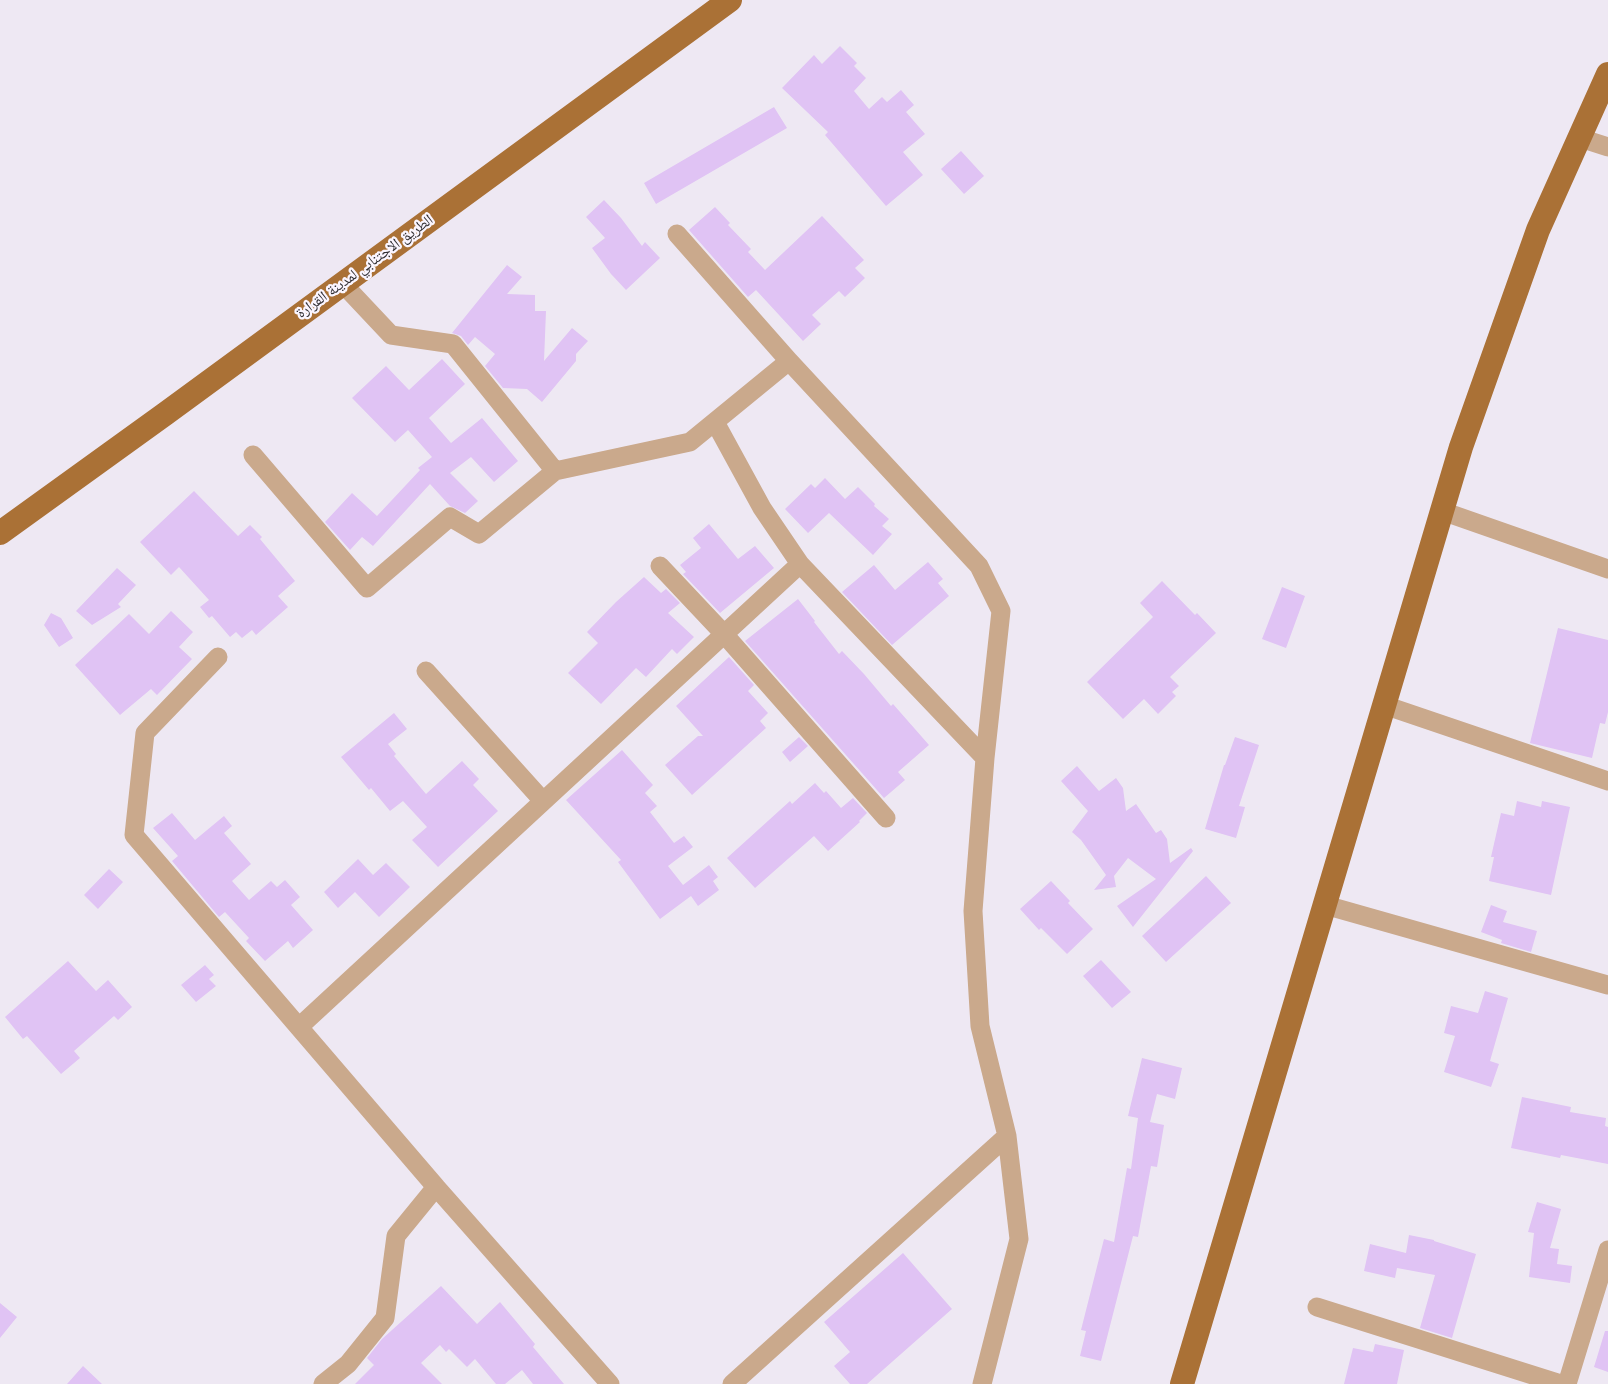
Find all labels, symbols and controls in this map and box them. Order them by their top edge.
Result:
street label: الطريق الاجتنابي لمدينة القرارة [293,211,437,323]

